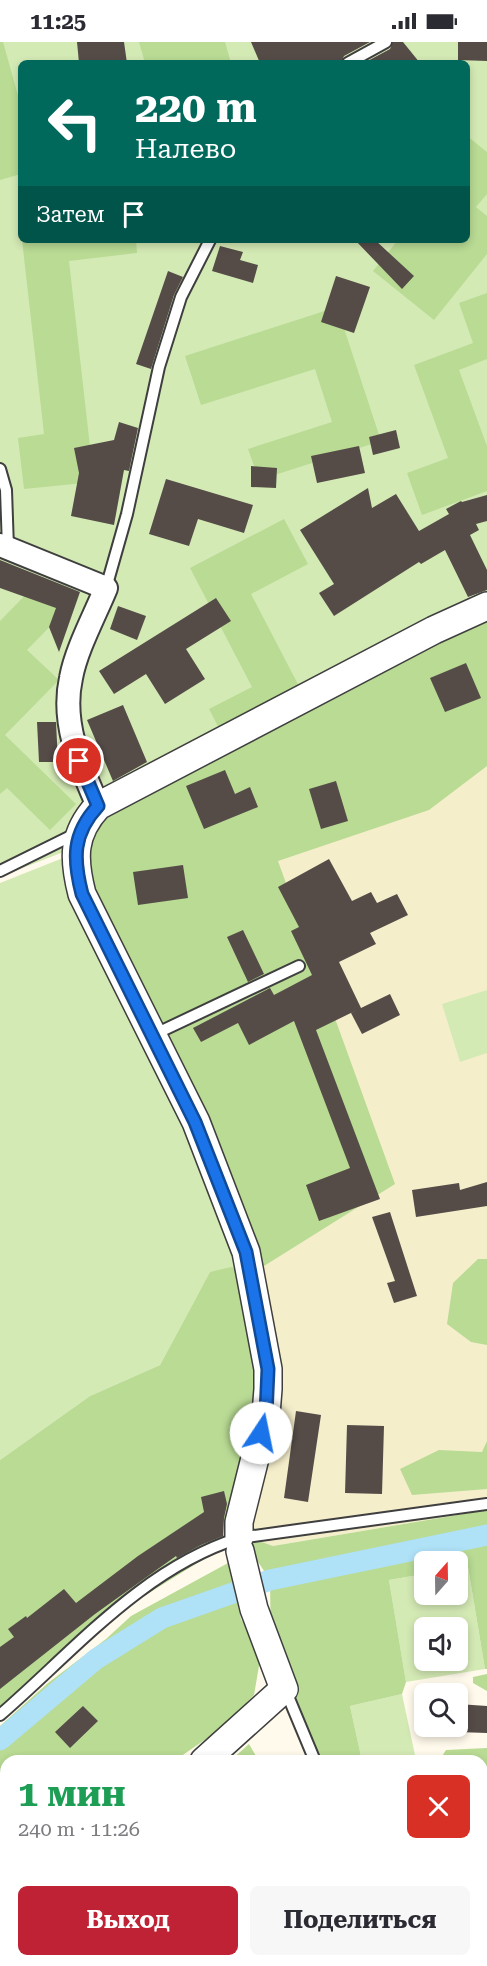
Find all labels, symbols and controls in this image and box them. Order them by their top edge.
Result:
text: 11:25 [30,9,86,34]
text: 220 m [135,83,257,132]
icon: left [36,84,114,162]
text: Налево [135,133,236,165]
icon: arrive [117,198,150,231]
text: Затем [36,202,105,227]
pin [53,735,104,786]
icon: arrive [62,744,95,777]
position arrow [229,1401,293,1465]
north arrow [414,1551,468,1605]
map controls [414,1551,468,1737]
button: sound [414,1617,468,1671]
button: search [414,1683,468,1737]
text: 1 мин [18,1773,126,1815]
button: close [407,1775,470,1838]
text: 240 m · 11:26 [18,1817,140,1841]
button: Выход [18,1886,238,1955]
button: Поделиться [250,1886,470,1955]

